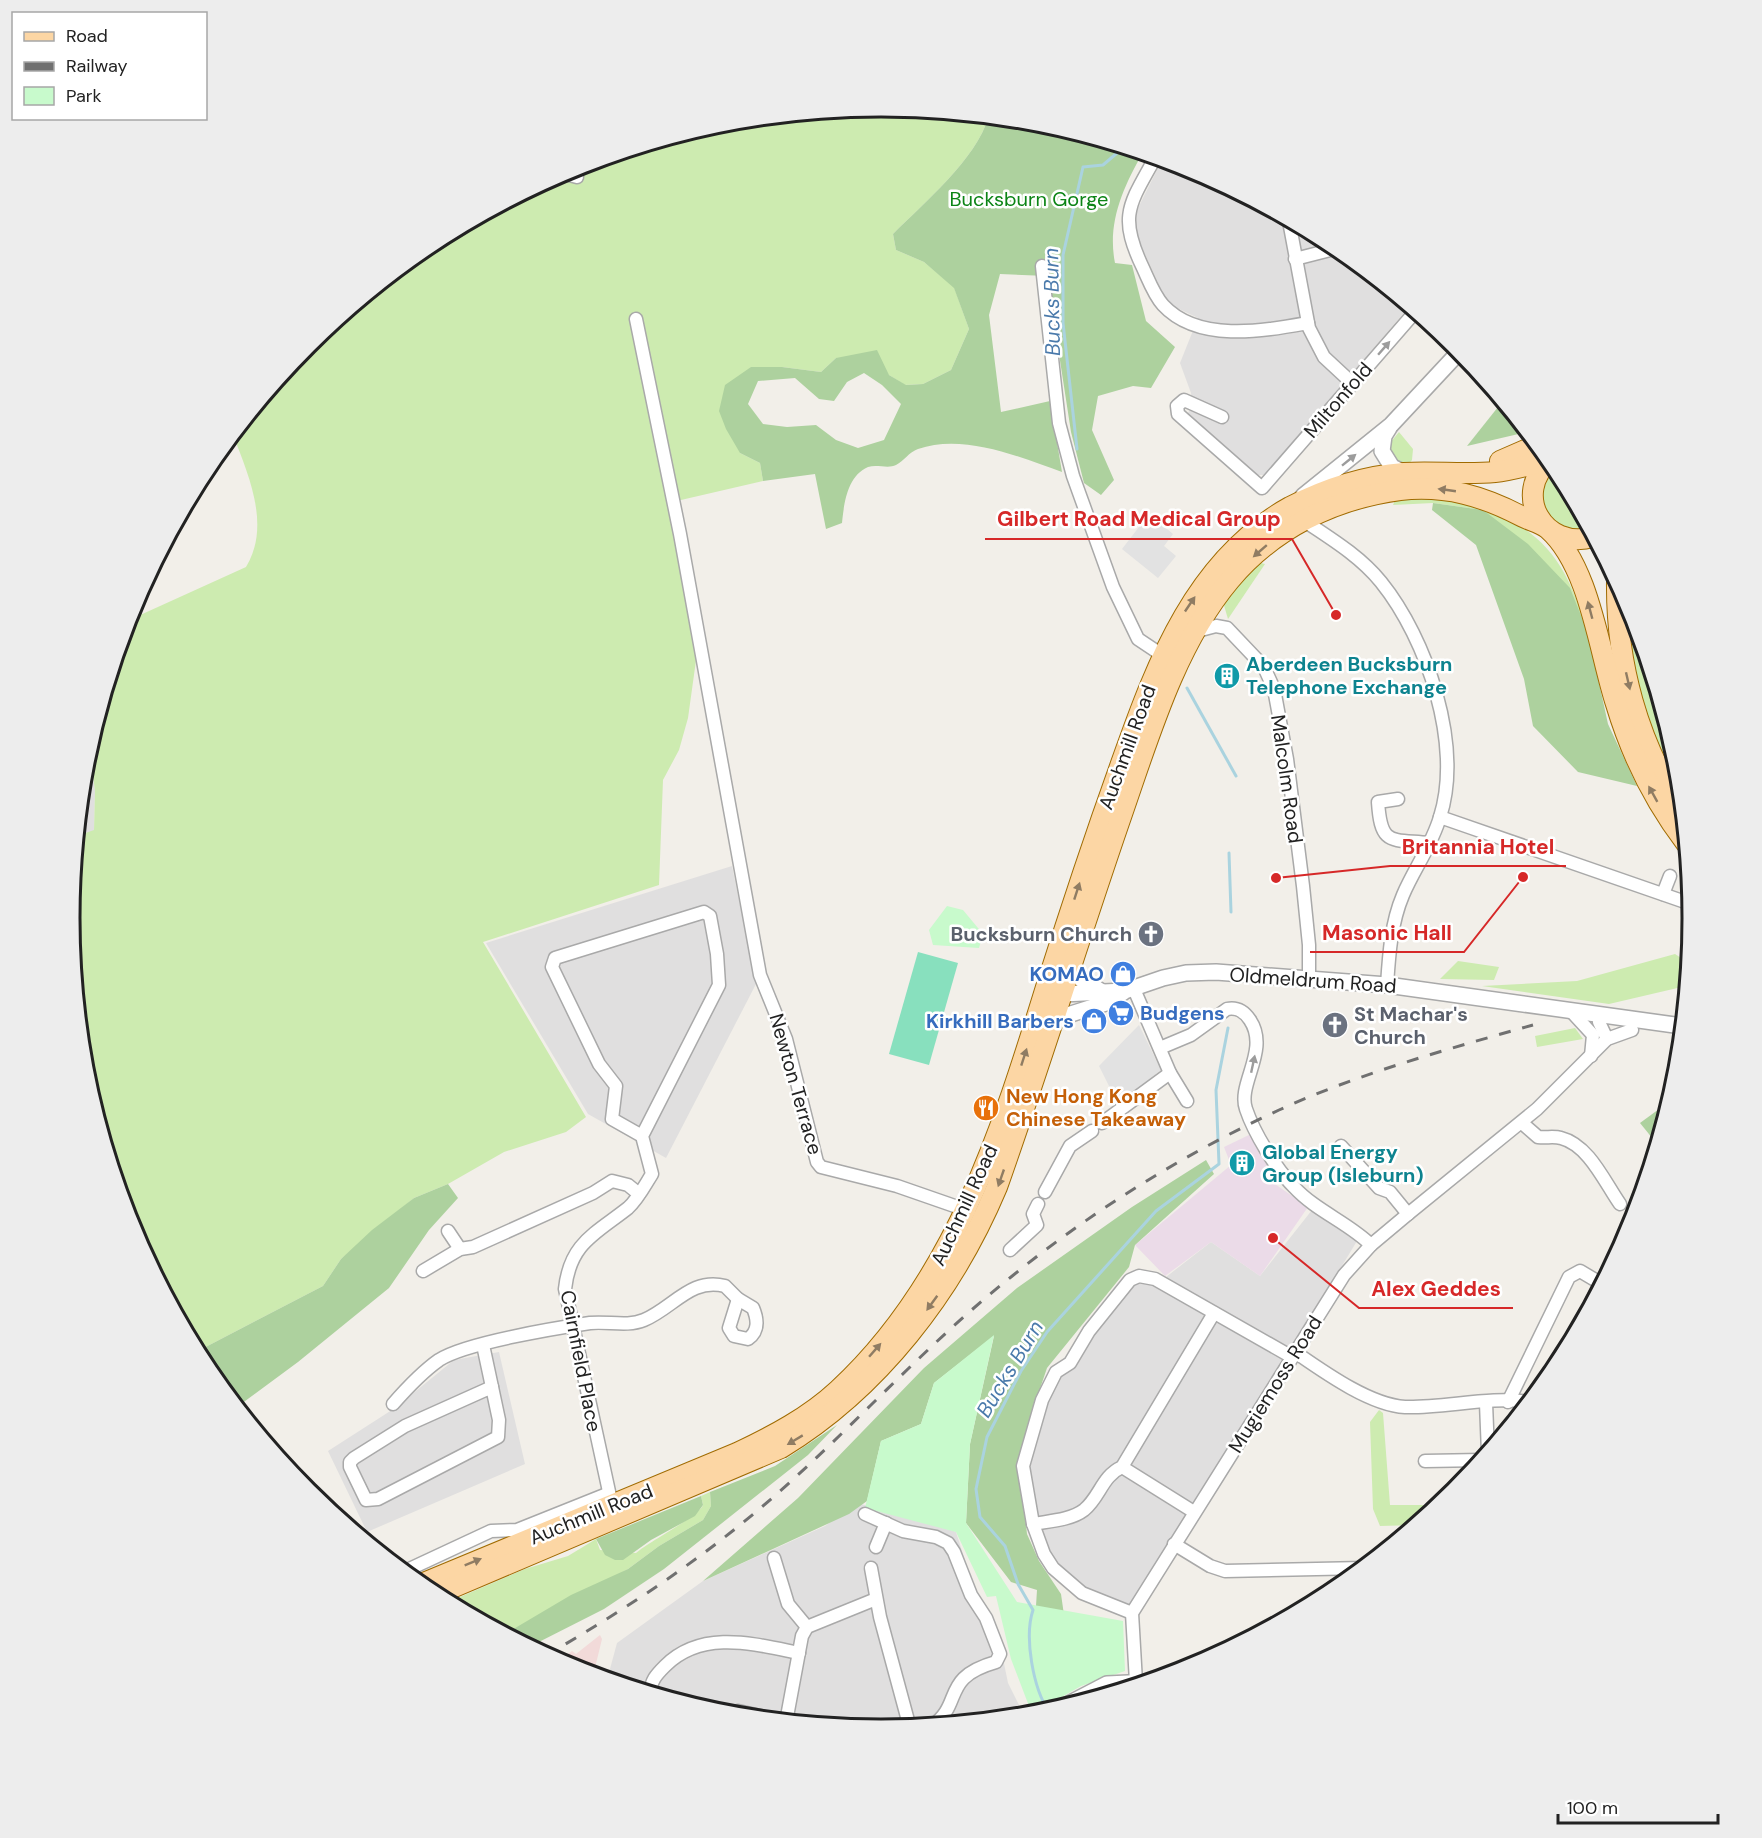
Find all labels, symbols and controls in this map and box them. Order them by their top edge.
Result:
legend [12,12,207,120]
text: Road [66,24,108,48]
text: Railway [66,54,128,78]
text: Park [66,84,102,108]
park label: Bucksburn Gorge [950,186,1108,212]
water label: Bucks Burn [1037,248,1067,356]
one-way arrow [1377,341,1390,356]
street label: Miltonfold [1298,357,1378,443]
one-way arrow [1341,454,1357,467]
one-way arrow [1438,485,1457,495]
callout: Gilbert Road Medical Group [985,500,1292,539]
text: Gilbert Road Medical Group [997,505,1281,533]
one-way arrow [1253,544,1268,557]
one-way arrow [1185,596,1196,613]
one-way arrow [1585,601,1594,619]
place label: Aberdeen Bucksburn Telephone Exchange [1246,651,1452,700]
building icon: Aberdeen Bucksburn Telephone Exchange [1212,661,1242,691]
one-way arrow [1623,672,1633,690]
street label: Auchmill Road [1092,681,1162,813]
street label: Malcolm Road [1265,713,1309,845]
one-way arrow [1648,786,1659,802]
callout: Britannia Hotel [1390,827,1566,866]
text: Britannia Hotel [1402,833,1554,861]
one-way arrow [1073,882,1083,900]
callout: Masonic Hall [1310,913,1464,952]
church icon: Bucksburn Church [1136,919,1166,949]
text: Masonic Hall [1322,919,1452,947]
place label: Bucksburn Church [950,921,1132,947]
shop icon: KOMAO [1108,959,1138,989]
place label: KOMAO [1030,961,1104,987]
street label: Oldmeldrum Road [1229,961,1397,999]
supermarket icon: Budgens [1106,998,1136,1028]
place label: Budgens [1140,1000,1225,1026]
place label: St Machar's Church [1354,1001,1468,1050]
shop icon: Kirkhill Barbers [1079,1006,1109,1036]
place label: Kirkhill Barbers [926,1008,1074,1034]
street label: Newton Terrace [763,1010,829,1158]
church icon: St Machar's Church [1320,1010,1350,1040]
one-way arrow [1019,1048,1029,1066]
one-way arrow [1249,1054,1258,1073]
place label: New Hong Kong Chinese Takeaway [1006,1083,1186,1132]
restaurant icon: New Hong Kong Chinese Takeaway [971,1093,1001,1123]
place label: Global Energy Group (Isleburn) [1262,1139,1424,1188]
street label: Auchmill Road [925,1140,1003,1270]
building icon: Global Energy Group (Isleburn) [1227,1148,1257,1178]
one-way arrow [995,1169,1005,1187]
callout: Alex Geddes [1359,1269,1513,1308]
text: Alex Geddes [1371,1275,1501,1303]
street label: Cairnfield Place [555,1288,607,1434]
one-way arrow [926,1294,938,1310]
street label: Mugiemoss Road [1222,1310,1328,1458]
water label: Bucks Burn [970,1315,1050,1423]
one-way arrow [868,1343,881,1358]
one-way arrow [787,1434,803,1445]
street label: Auchmill Road [525,1477,657,1551]
one-way arrow [464,1557,482,1567]
scale bar [1558,1787,1718,1825]
text: 100 m [1567,1796,1618,1820]

